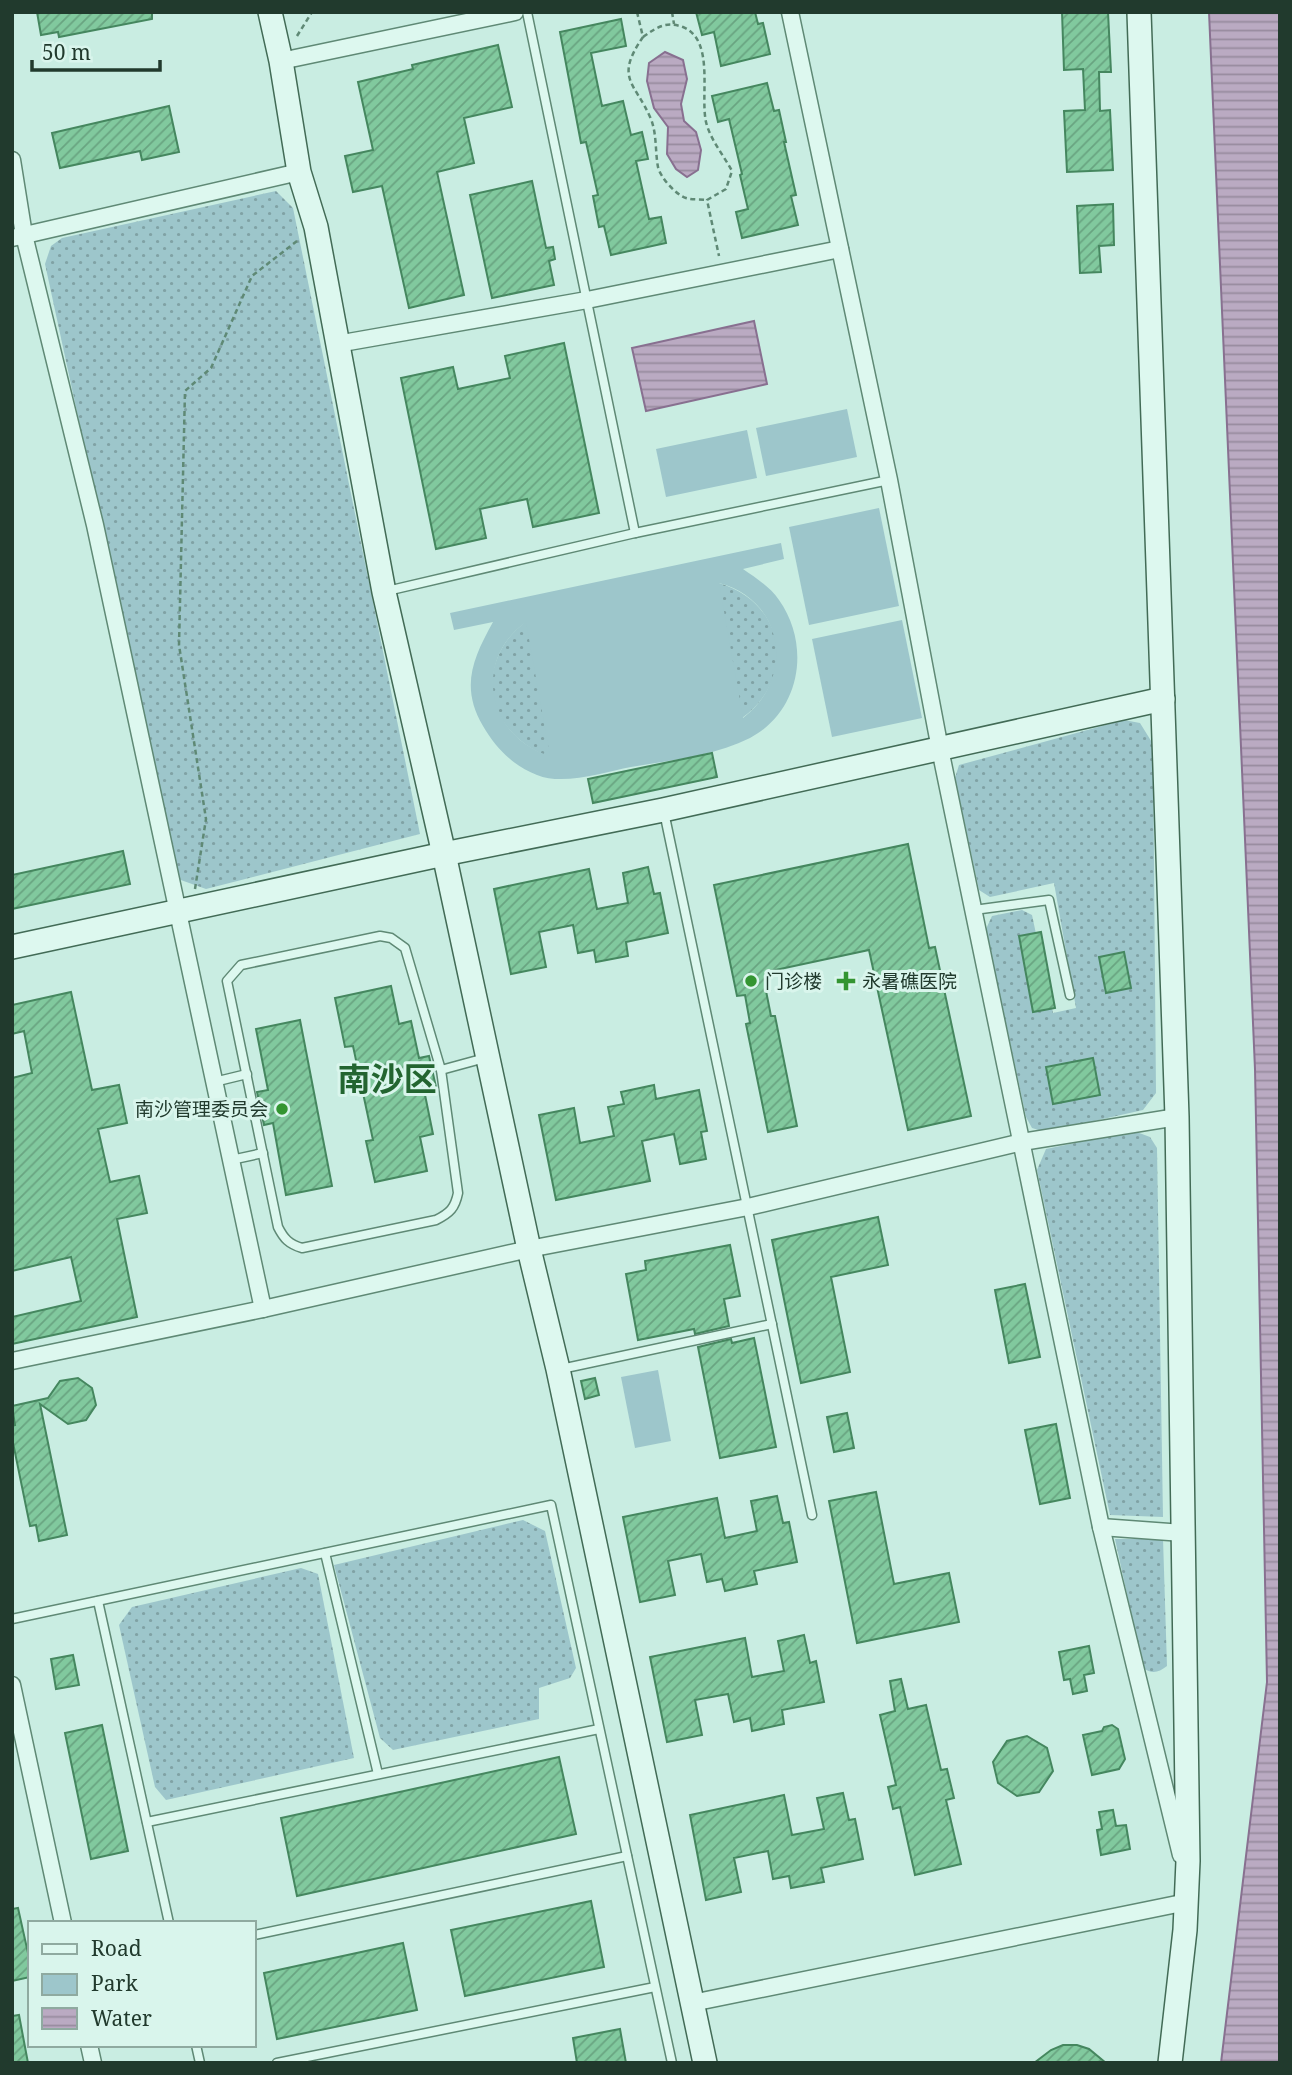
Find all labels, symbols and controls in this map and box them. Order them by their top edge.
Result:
scale bar [32,28,159,72]
text: 50 m [42,38,91,66]
place label: 门诊楼 [765,968,822,994]
place label: 永暑礁医院 [862,968,957,994]
marker: 永暑礁医院 [836,971,856,991]
marker: 门诊楼 [743,973,759,989]
district label: 南沙区 [338,1056,437,1101]
place label: 南沙管理委员会 [135,1096,268,1122]
marker: 南沙管理委员会 [274,1101,290,1117]
legend [28,1921,256,2047]
text: Road [91,1934,142,1962]
text: Park [91,1969,138,1997]
text: Water [91,2004,152,2032]

